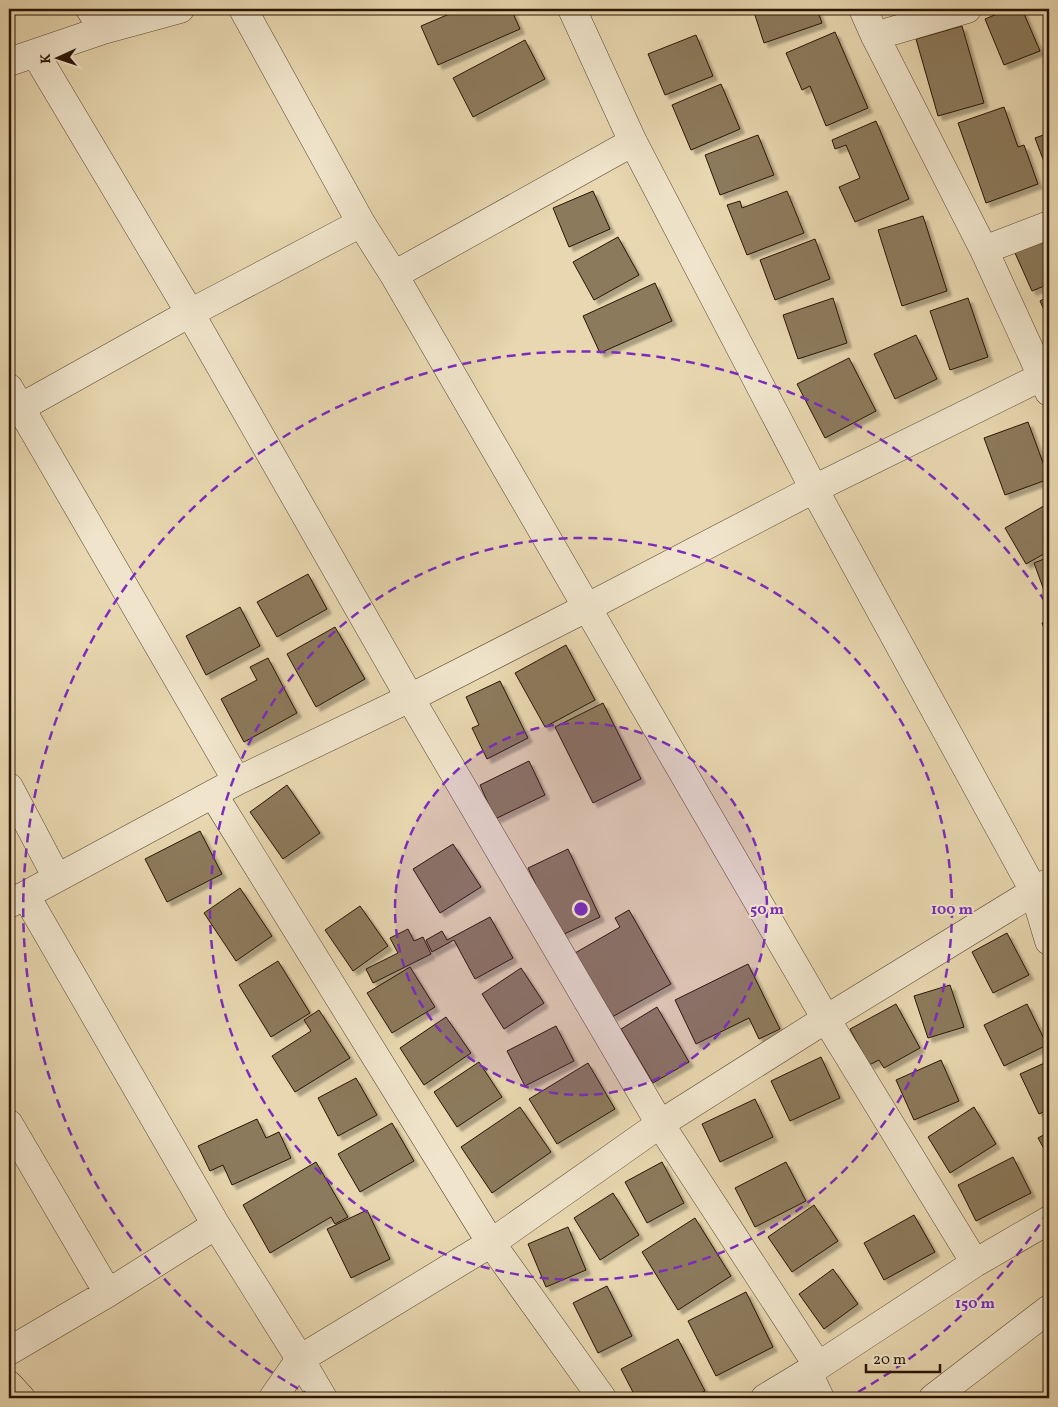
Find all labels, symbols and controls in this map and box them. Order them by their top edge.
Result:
north arrow [32,32,82,82]
text: K [37,53,56,64]
centre of rings [572,900,590,918]
text: 50 m [750,900,784,921]
text: 100 m [931,900,974,921]
text: 150 m [955,1294,995,1315]
scale bar [866,1342,939,1374]
text: 20 m [873,1350,906,1371]

